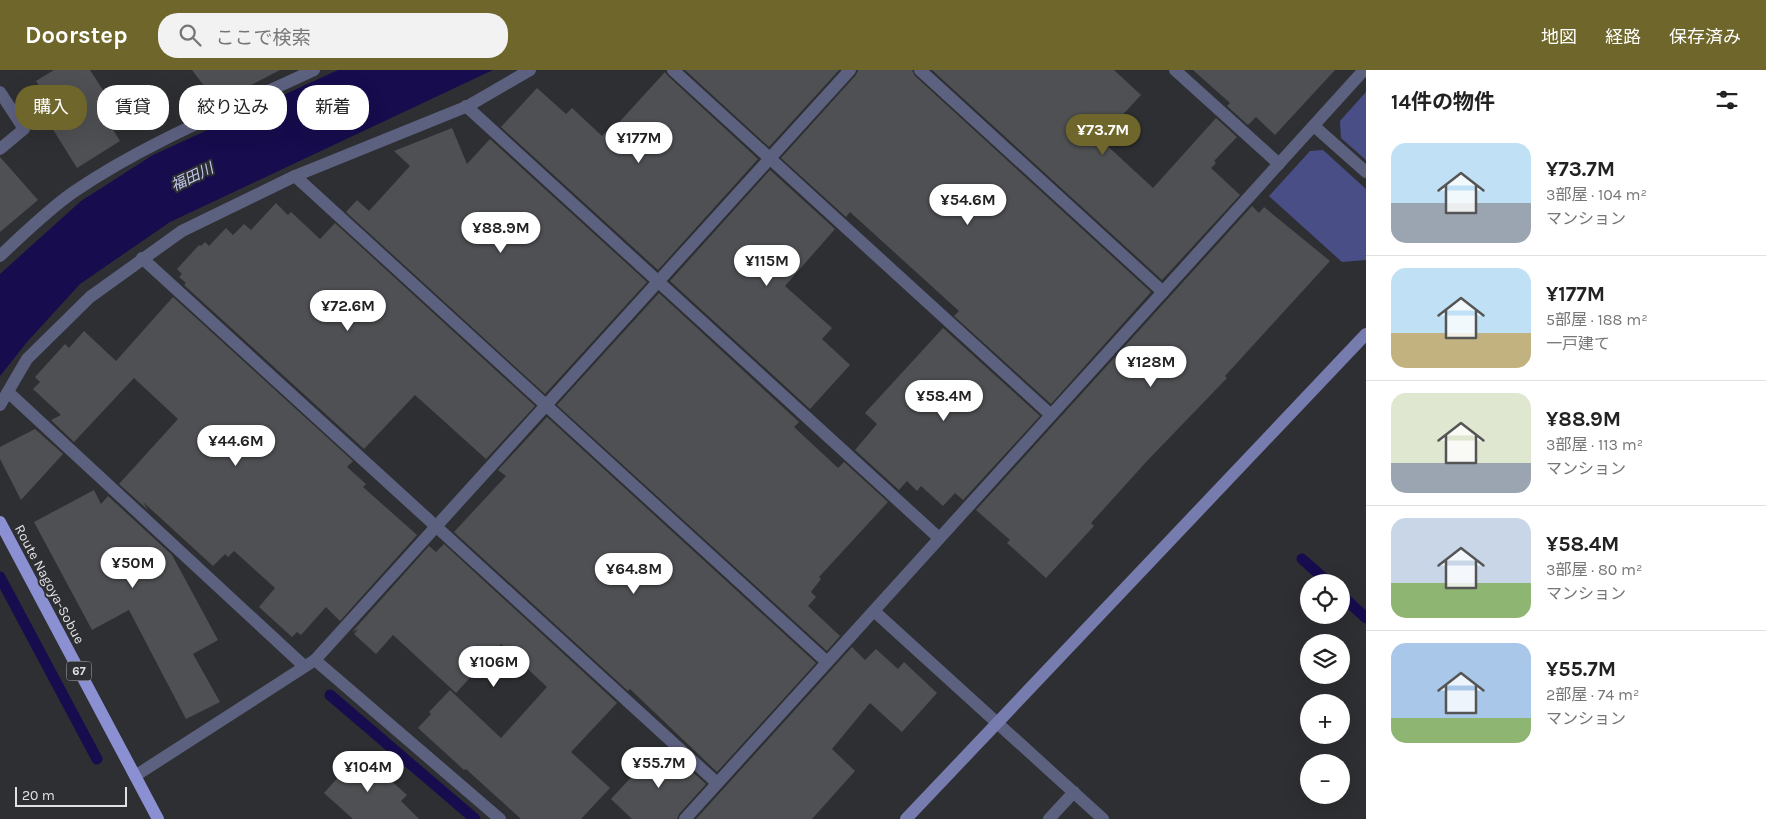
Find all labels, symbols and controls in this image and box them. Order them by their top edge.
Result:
search box [158,13,508,58]
text: Doorstep [25,21,128,49]
icon: search [176,21,204,49]
text: 地図 [1541,26,1577,48]
text: 経路 [1605,26,1641,48]
text: 保存済み [1669,26,1741,48]
text: ここで検索 [216,27,311,49]
chip: 購入 [15,85,87,130]
chip: 賃貸 [97,85,169,130]
chip: 絞り込み [179,85,287,130]
chip: 新着 [297,85,369,130]
icon: filters [1713,86,1741,114]
text: 14件の物件 [1391,90,1495,114]
pin: ¥73.7M [1062,114,1144,156]
text: ¥73.7M [1077,120,1129,139]
pin: ¥177M [604,122,674,164]
text: ¥177M [617,128,662,147]
text: ¥73.7M [1546,157,1615,181]
water label: 福田川 [168,158,218,195]
icon: home [1431,163,1491,223]
pin: ¥54.6M [927,184,1009,226]
text: 3部屋 · 104 m² [1546,185,1647,204]
text: ¥54.6M [940,190,996,209]
text: マンション [1546,209,1626,228]
pin: ¥88.9M [460,212,542,254]
text: ¥88.9M [472,218,530,237]
pin: ¥115M [732,244,802,287]
text: ¥115M [745,251,789,270]
text: ¥177M [1546,282,1605,306]
icon: home [1431,288,1491,348]
pin: ¥72.6M [307,290,389,332]
text: ¥72.6M [321,296,375,315]
text: 5部屋 · 188 m² [1546,310,1648,329]
text: 一戸建て [1546,334,1610,353]
pin: ¥128M [1116,346,1186,388]
text: ¥128M [1126,352,1176,371]
pin: ¥58.4M [903,380,985,422]
text: ¥58.4M [916,386,972,405]
text: ¥88.9M [1546,407,1621,431]
icon: home [1431,413,1491,473]
pin: ¥44.6M [195,424,277,467]
text: ¥44.6M [208,431,264,450]
text: 3部屋 · 113 m² [1546,435,1643,454]
text: マンション [1546,459,1626,478]
street label: Route Nagoya-Sobue [11,522,88,647]
text: ¥58.4M [1546,532,1620,556]
icon: home [1431,538,1491,598]
pin: ¥50M [103,546,163,589]
pin: ¥64.8M [593,552,675,595]
text: ¥50M [112,553,154,572]
text: ¥64.8M [606,559,662,578]
text: 3部屋 · 80 m² [1546,560,1642,579]
map controls [1300,574,1350,804]
button: locate [1300,574,1350,624]
text: マンション [1546,584,1626,603]
button: layers [1300,634,1350,684]
pin: ¥106M [459,646,529,688]
text: ¥106M [470,652,518,671]
text: ¥55.7M [1546,657,1616,681]
road number: 67 [66,662,92,680]
icon: home [1431,663,1491,723]
text: 2部屋 · 74 m² [1546,685,1639,704]
button: + [1300,694,1350,744]
text: マンション [1546,709,1626,728]
pin: ¥55.7M [618,746,700,789]
pin: ¥104M [333,750,403,793]
text: ¥55.7M [632,753,686,772]
button: − [1300,754,1350,804]
text: ¥104M [344,757,392,776]
scale bar [15,784,128,807]
text: 20 m [22,787,55,804]

